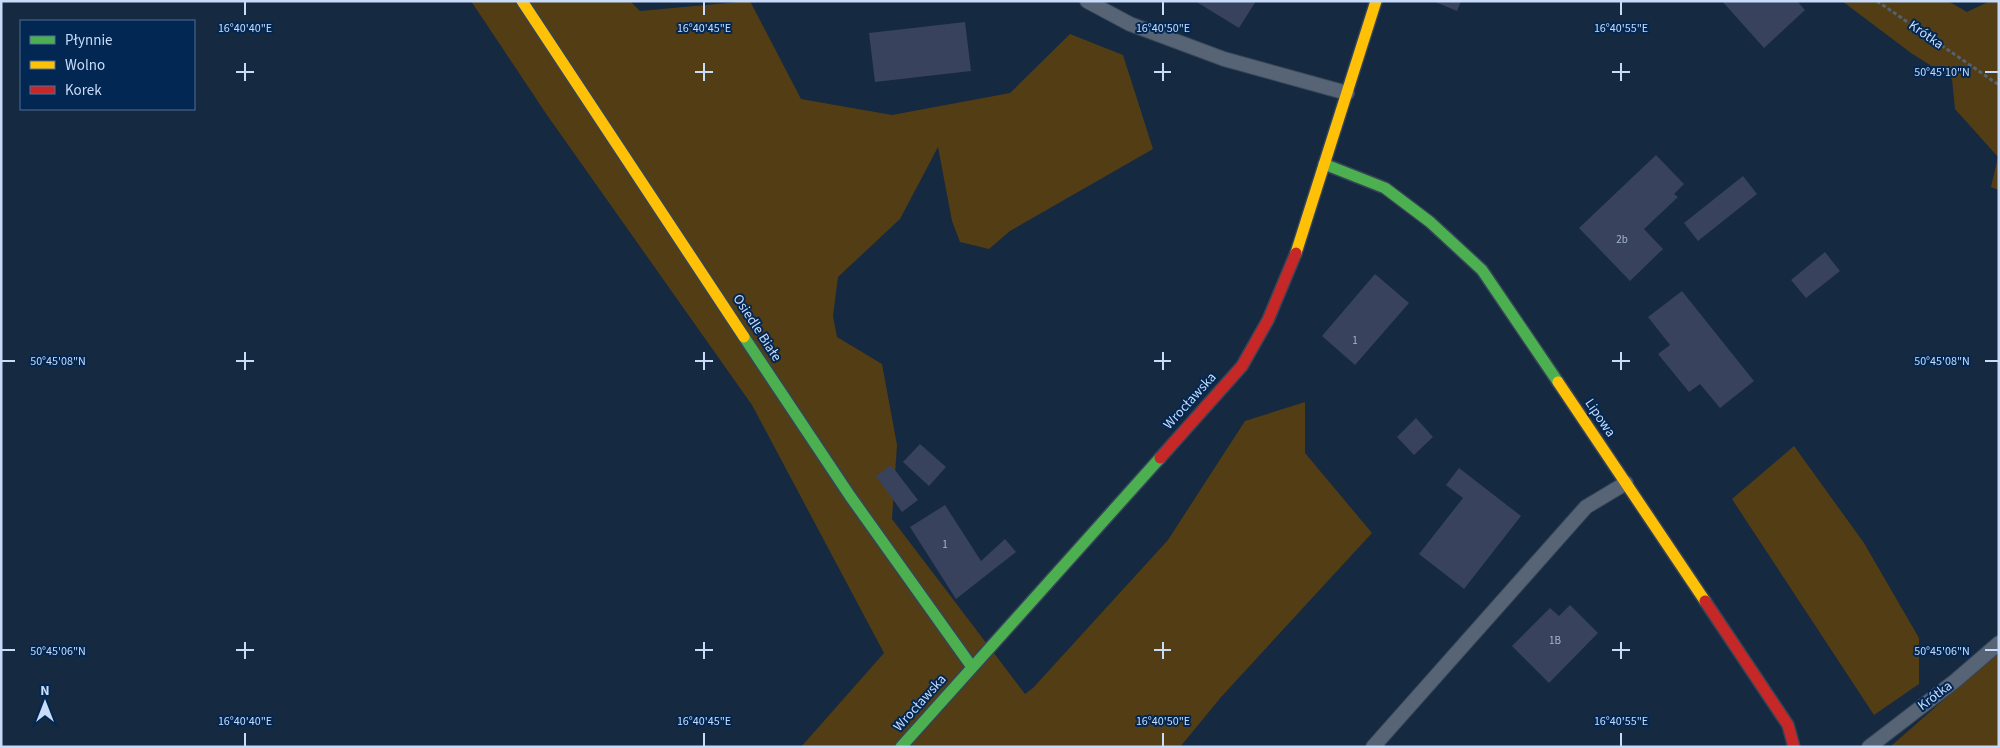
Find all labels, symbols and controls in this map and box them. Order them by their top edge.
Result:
street label: Krótka [1904,16,1948,54]
legend [20,20,195,110]
text: 16°40'40"E [218,20,272,37]
text: 16°40'45"E [677,20,731,37]
text: 16°40'50"E [1136,20,1190,37]
text: 16°40'55"E [1594,20,1648,37]
text: Płynnie [65,30,113,51]
text: Wolno [65,55,105,76]
text: 50°45'10"N [1914,64,1970,81]
text: Korek [65,80,102,101]
house number: 2b [1616,232,1628,247]
street label: Osiedle Białe [728,290,786,366]
house number: 1 [1352,333,1358,348]
text: 50°45'08"N [30,353,86,370]
text: 50°45'08"N [1914,353,1970,370]
street label: Wrocławska [1159,368,1221,434]
street label: Lipowa [1580,395,1620,441]
house number: 1 [942,537,948,552]
house number: 1B [1549,633,1561,648]
text: 50°45'06"N [30,643,86,660]
text: 50°45'06"N [1914,643,1970,660]
street label: Wrocławska [889,670,951,736]
street label: Krótka [1914,676,1956,716]
north arrow [20,678,70,728]
text: N [40,681,50,701]
text: 16°40'40"E [218,713,272,730]
text: 16°40'45"E [677,713,731,730]
text: 16°40'50"E [1136,713,1190,730]
text: 16°40'55"E [1594,713,1648,730]

